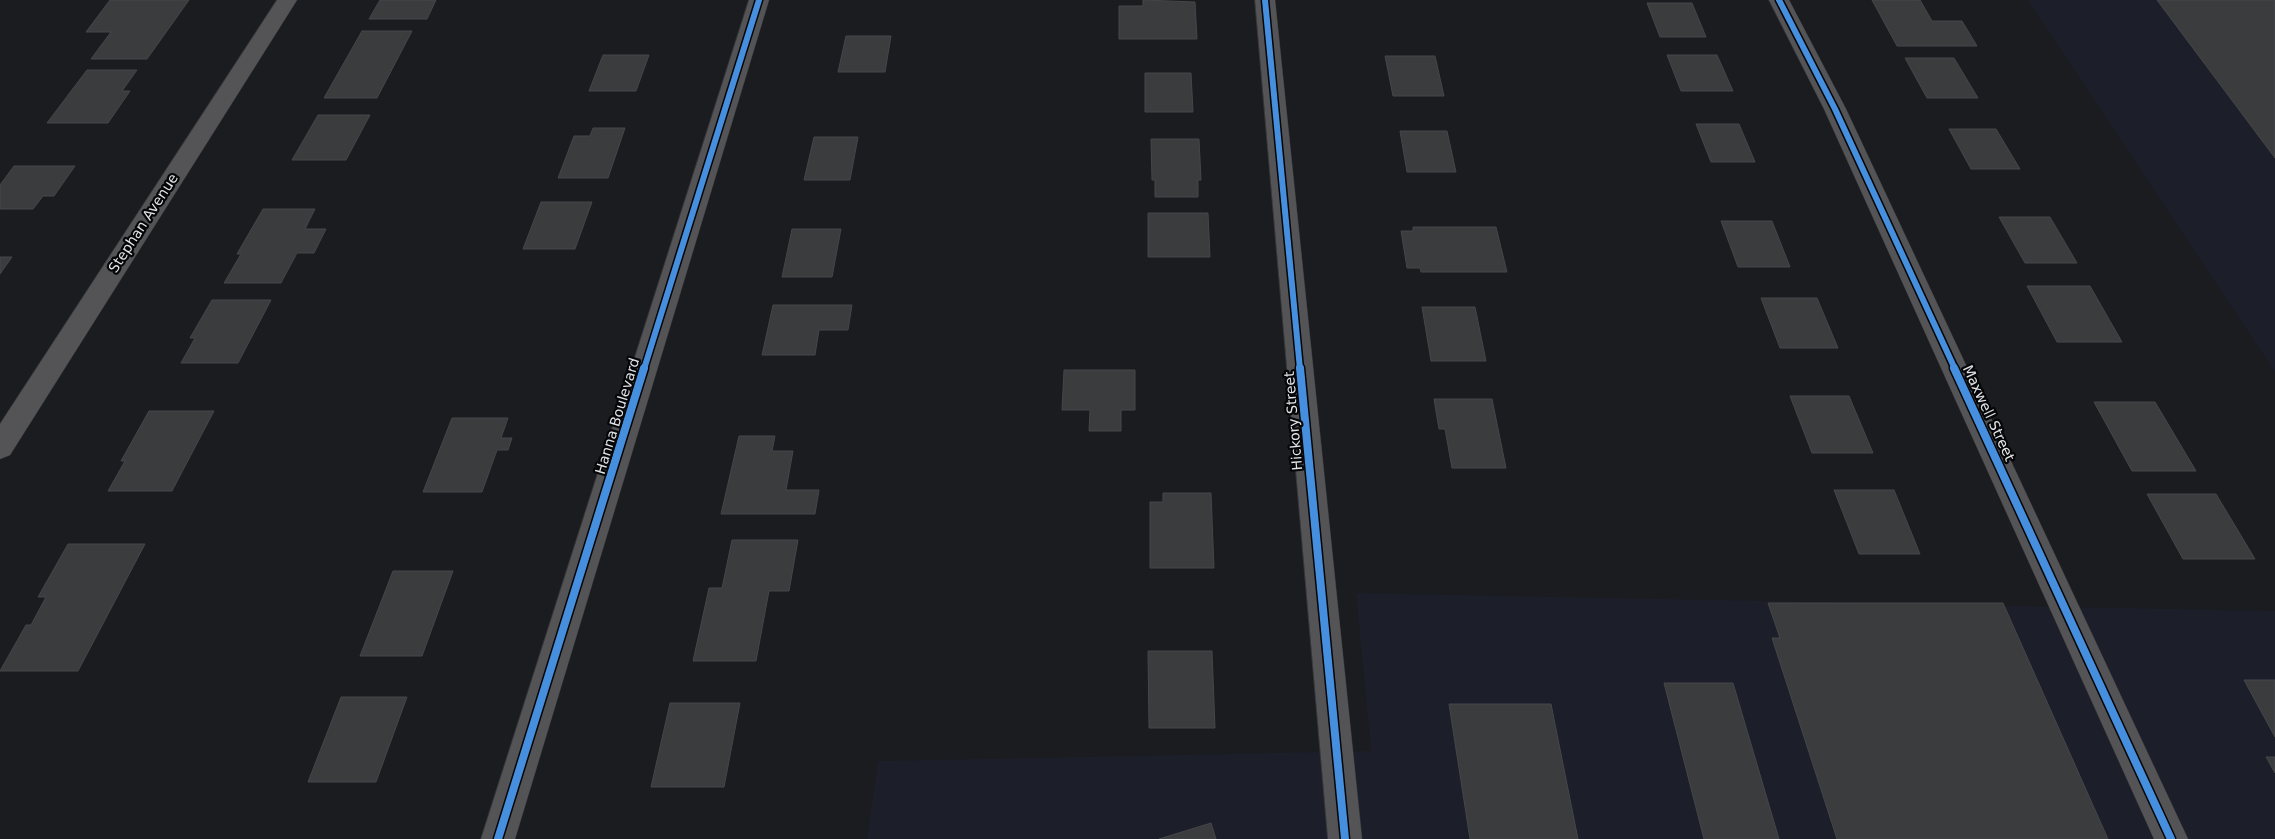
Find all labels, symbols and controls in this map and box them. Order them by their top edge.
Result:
street label: Stephan Avenue [105,171,181,275]
street label: Hanna Boulevard [592,356,642,476]
street label: Maxwell Street [1960,363,2018,464]
street label: Hickory Street [1281,370,1305,471]

